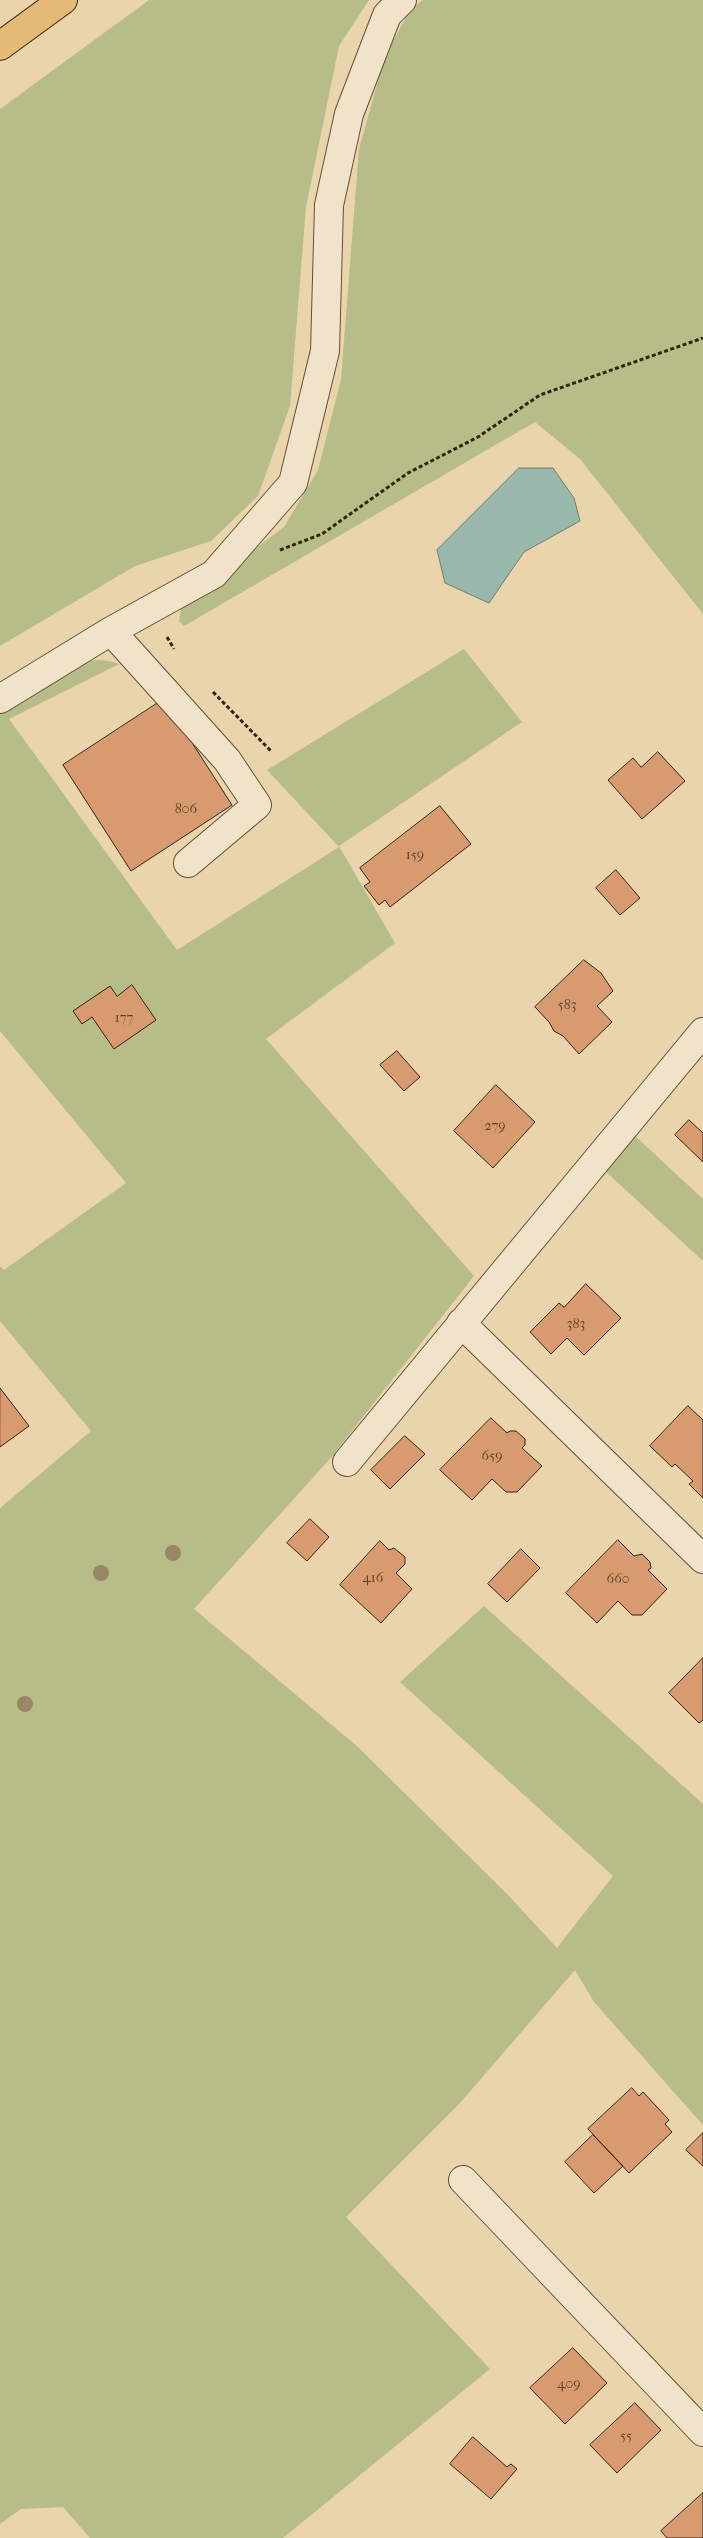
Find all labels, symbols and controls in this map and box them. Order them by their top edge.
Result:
house number: 806 [175,802,197,818]
house number: 159 [406,848,424,864]
house number: 583 [558,998,576,1014]
house number: 177 [115,1011,133,1027]
house number: 279 [484,1119,506,1135]
house number: 383 [567,1317,585,1333]
house number: 659 [482,1449,502,1465]
house number: 416 [363,1571,383,1587]
house number: 660 [607,1572,629,1588]
house number: 409 [557,2377,581,2393]
house number: 55 [620,2429,632,2445]

